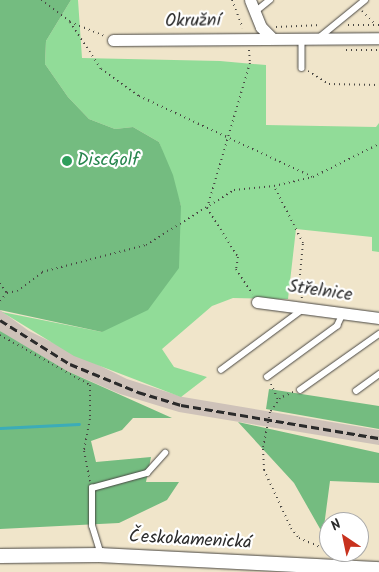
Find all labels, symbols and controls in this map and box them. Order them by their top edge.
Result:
street label: Okružní [165,11,221,33]
place label: DiscGolf [77,150,139,172]
marker: DiscGolf [61,155,73,167]
street label: Střelnice [286,277,354,307]
north arrow [319,512,369,562]
text: N [326,514,346,537]
street label: Českokamenická [128,527,252,555]

